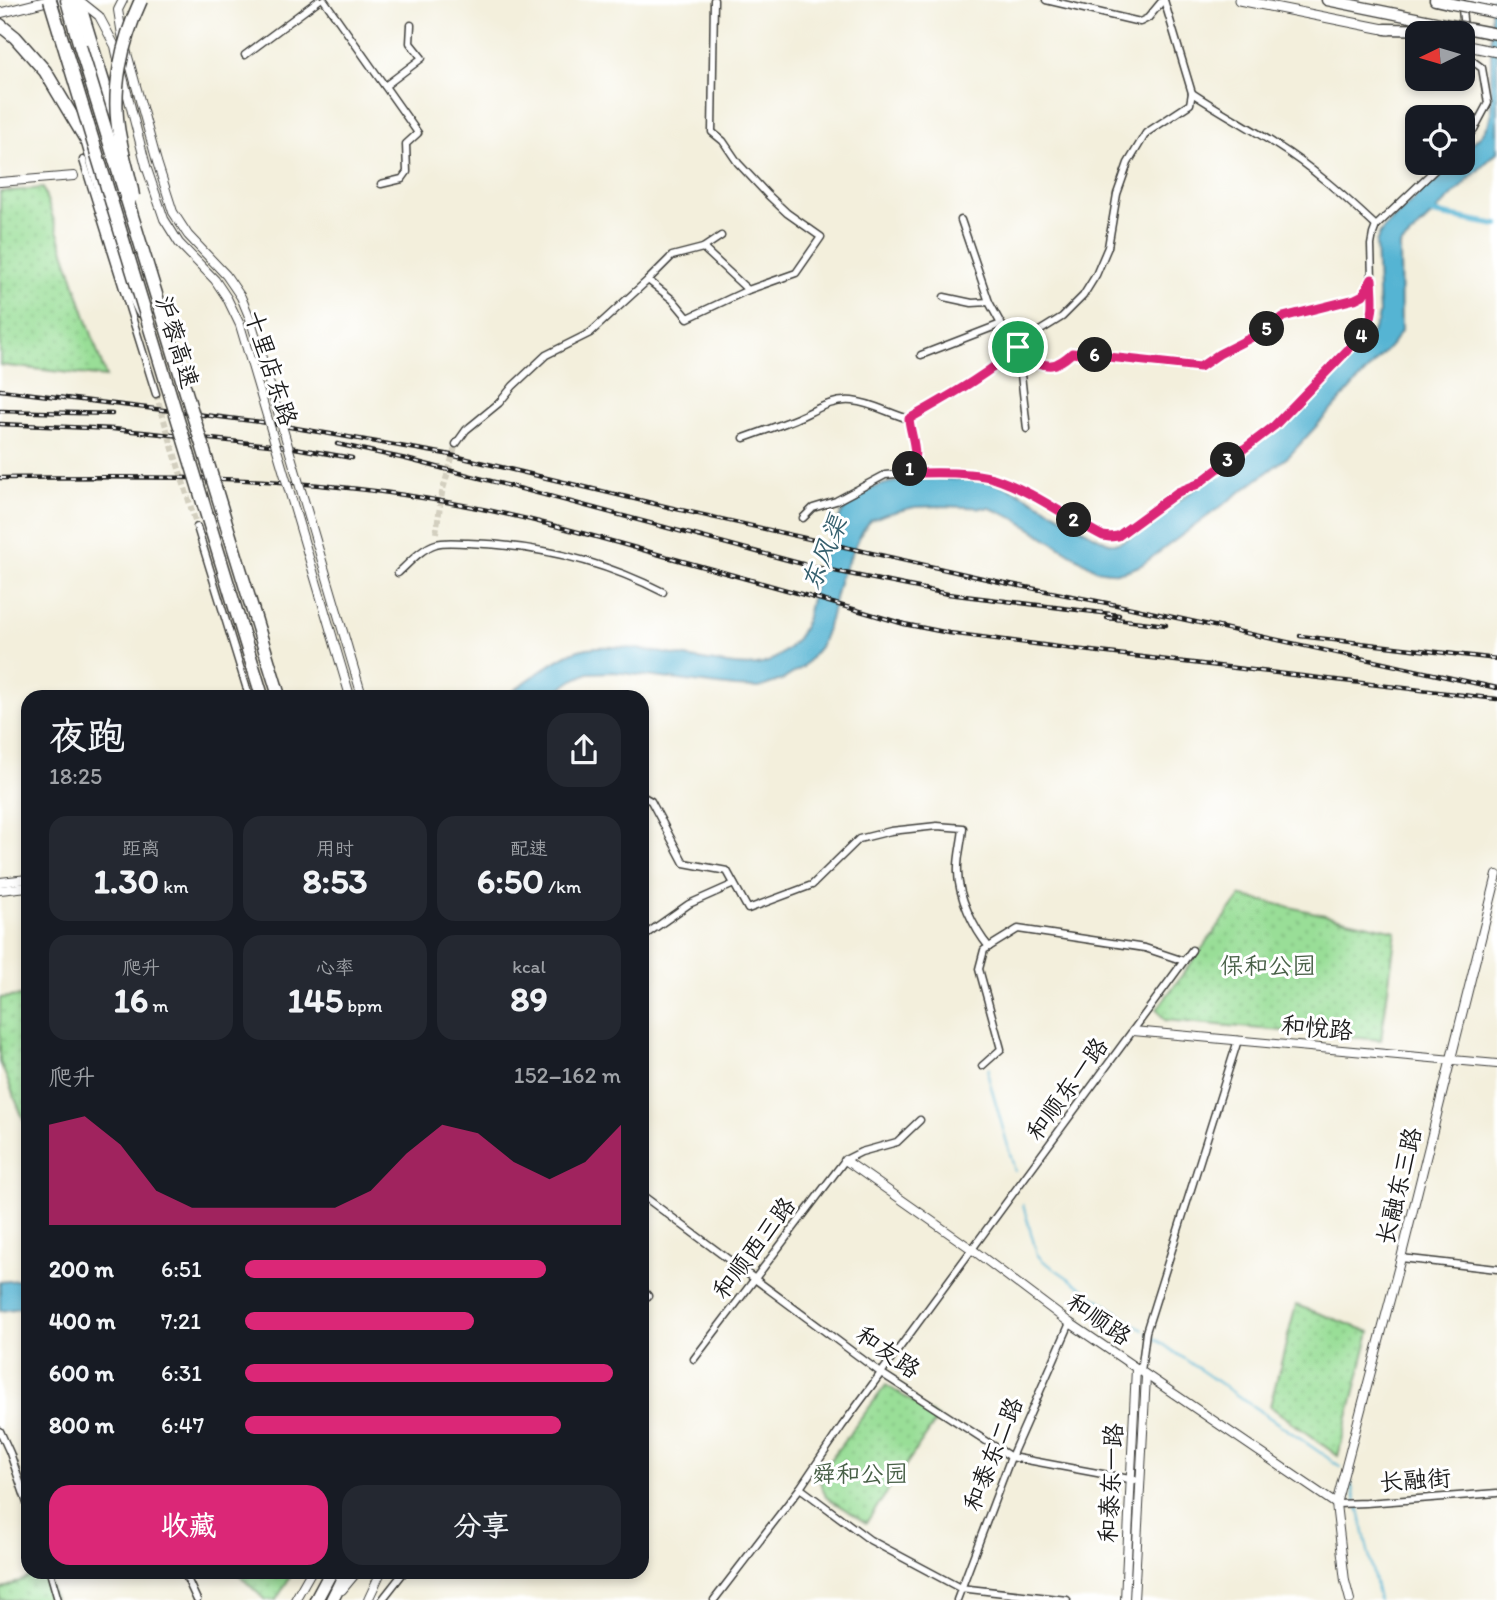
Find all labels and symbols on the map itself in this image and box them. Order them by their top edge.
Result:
north arrow [1405,21,1475,91]
street label: 沪蓉高速 [150,292,205,392]
street label: 十里店东路 [239,306,304,429]
pin: 5 [1250,312,1284,346]
pin [988,317,1048,377]
pin: 4 [1344,318,1380,354]
pin: 6 [1078,338,1112,372]
pin: 3 [1210,442,1246,477]
pin: 1 [892,452,928,486]
pin: 2 [1056,503,1092,538]
water label: 东风渠 [794,509,855,595]
park label: 保和公园 [1220,951,1316,980]
street label: 和悦路 [1280,1010,1354,1045]
street label: 和顺东一路 [1020,1032,1114,1146]
street label: 长融东三路 [1370,1124,1427,1248]
street label: 和顺西三路 [706,1191,801,1304]
street label: 和顺路 [1061,1286,1137,1351]
street label: 和友路 [850,1319,926,1384]
street label: 和泰东二路 [957,1393,1028,1515]
street label: 和泰东一路 [1093,1422,1128,1544]
park label: 舜和公园 [812,1459,908,1488]
street label: 长融街 [1378,1463,1452,1496]

